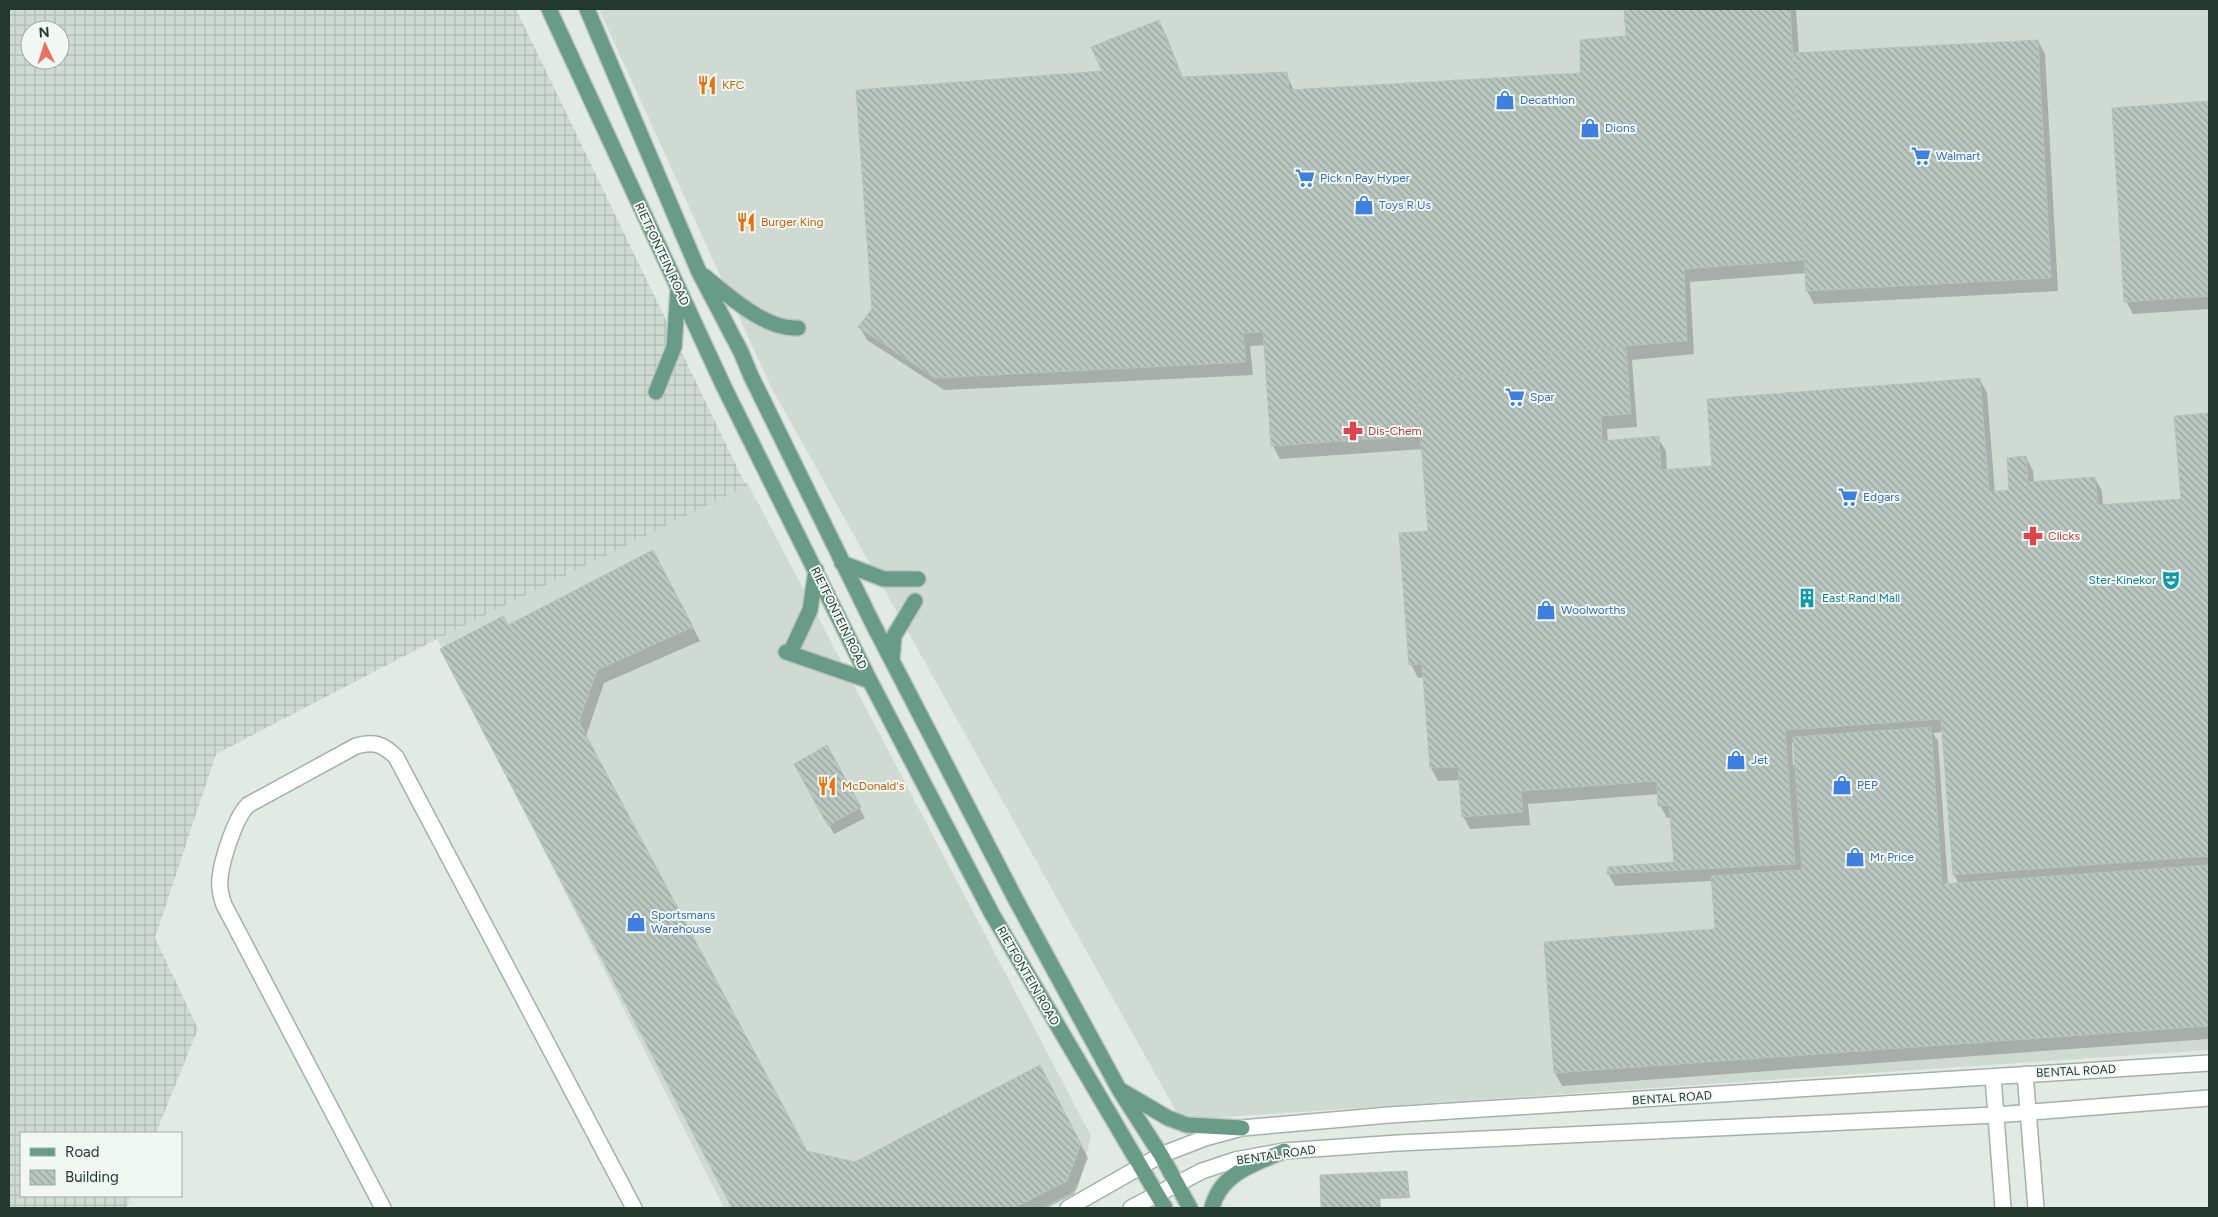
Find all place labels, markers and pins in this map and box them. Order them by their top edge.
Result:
restaurant icon: KFC [696,74,718,96]
place label: KFC [722,78,745,92]
shop icon: Decathlon [1494,89,1516,111]
place label: Decathlon [1520,93,1575,107]
shop icon: Dions [1579,117,1601,139]
place label: Dions [1605,121,1636,135]
supermarket icon: Walmart [1910,145,1932,167]
place label: Walmart [1936,149,1981,163]
supermarket icon: Pick n Pay Hyper [1294,167,1316,189]
place label: Pick n Pay Hyper [1320,171,1410,185]
shop icon: Toys R Us [1353,194,1375,216]
place label: Toys R Us [1379,198,1432,212]
restaurant icon: Burger King [735,211,757,233]
place label: Burger King [761,215,824,229]
supermarket icon: Spar [1504,386,1526,408]
place label: Spar [1530,390,1555,404]
pharmacy icon: Dis-Chem [1342,420,1364,442]
place label: Dis-Chem [1368,424,1422,438]
supermarket icon: Edgars [1837,486,1859,508]
place label: Edgars [1863,490,1900,504]
pharmacy icon: Clicks [2022,525,2044,547]
place label: Clicks [2048,529,2080,543]
theatre icon: Ster-Kinekor [2160,569,2182,591]
place label: Ster-Kinekor [2088,573,2156,587]
building icon: East Rand Mall [1796,587,1818,609]
place label: East Rand Mall [1822,591,1900,605]
shop icon: Woolworths [1535,599,1557,621]
place label: Woolworths [1561,603,1626,617]
shop icon: Jet [1725,749,1747,771]
place label: Jet [1751,753,1769,767]
shop icon: PEP [1831,774,1853,796]
restaurant icon: McDonald's [816,775,838,797]
place label: PEP [1857,778,1878,792]
place label: McDonald's [842,779,905,793]
shop icon: Mr Price [1844,846,1866,868]
place label: Mr Price [1870,850,1914,864]
place label: Sportsmans Warehouse [651,908,716,936]
shop icon: Sportsmans Warehouse [625,911,647,933]

